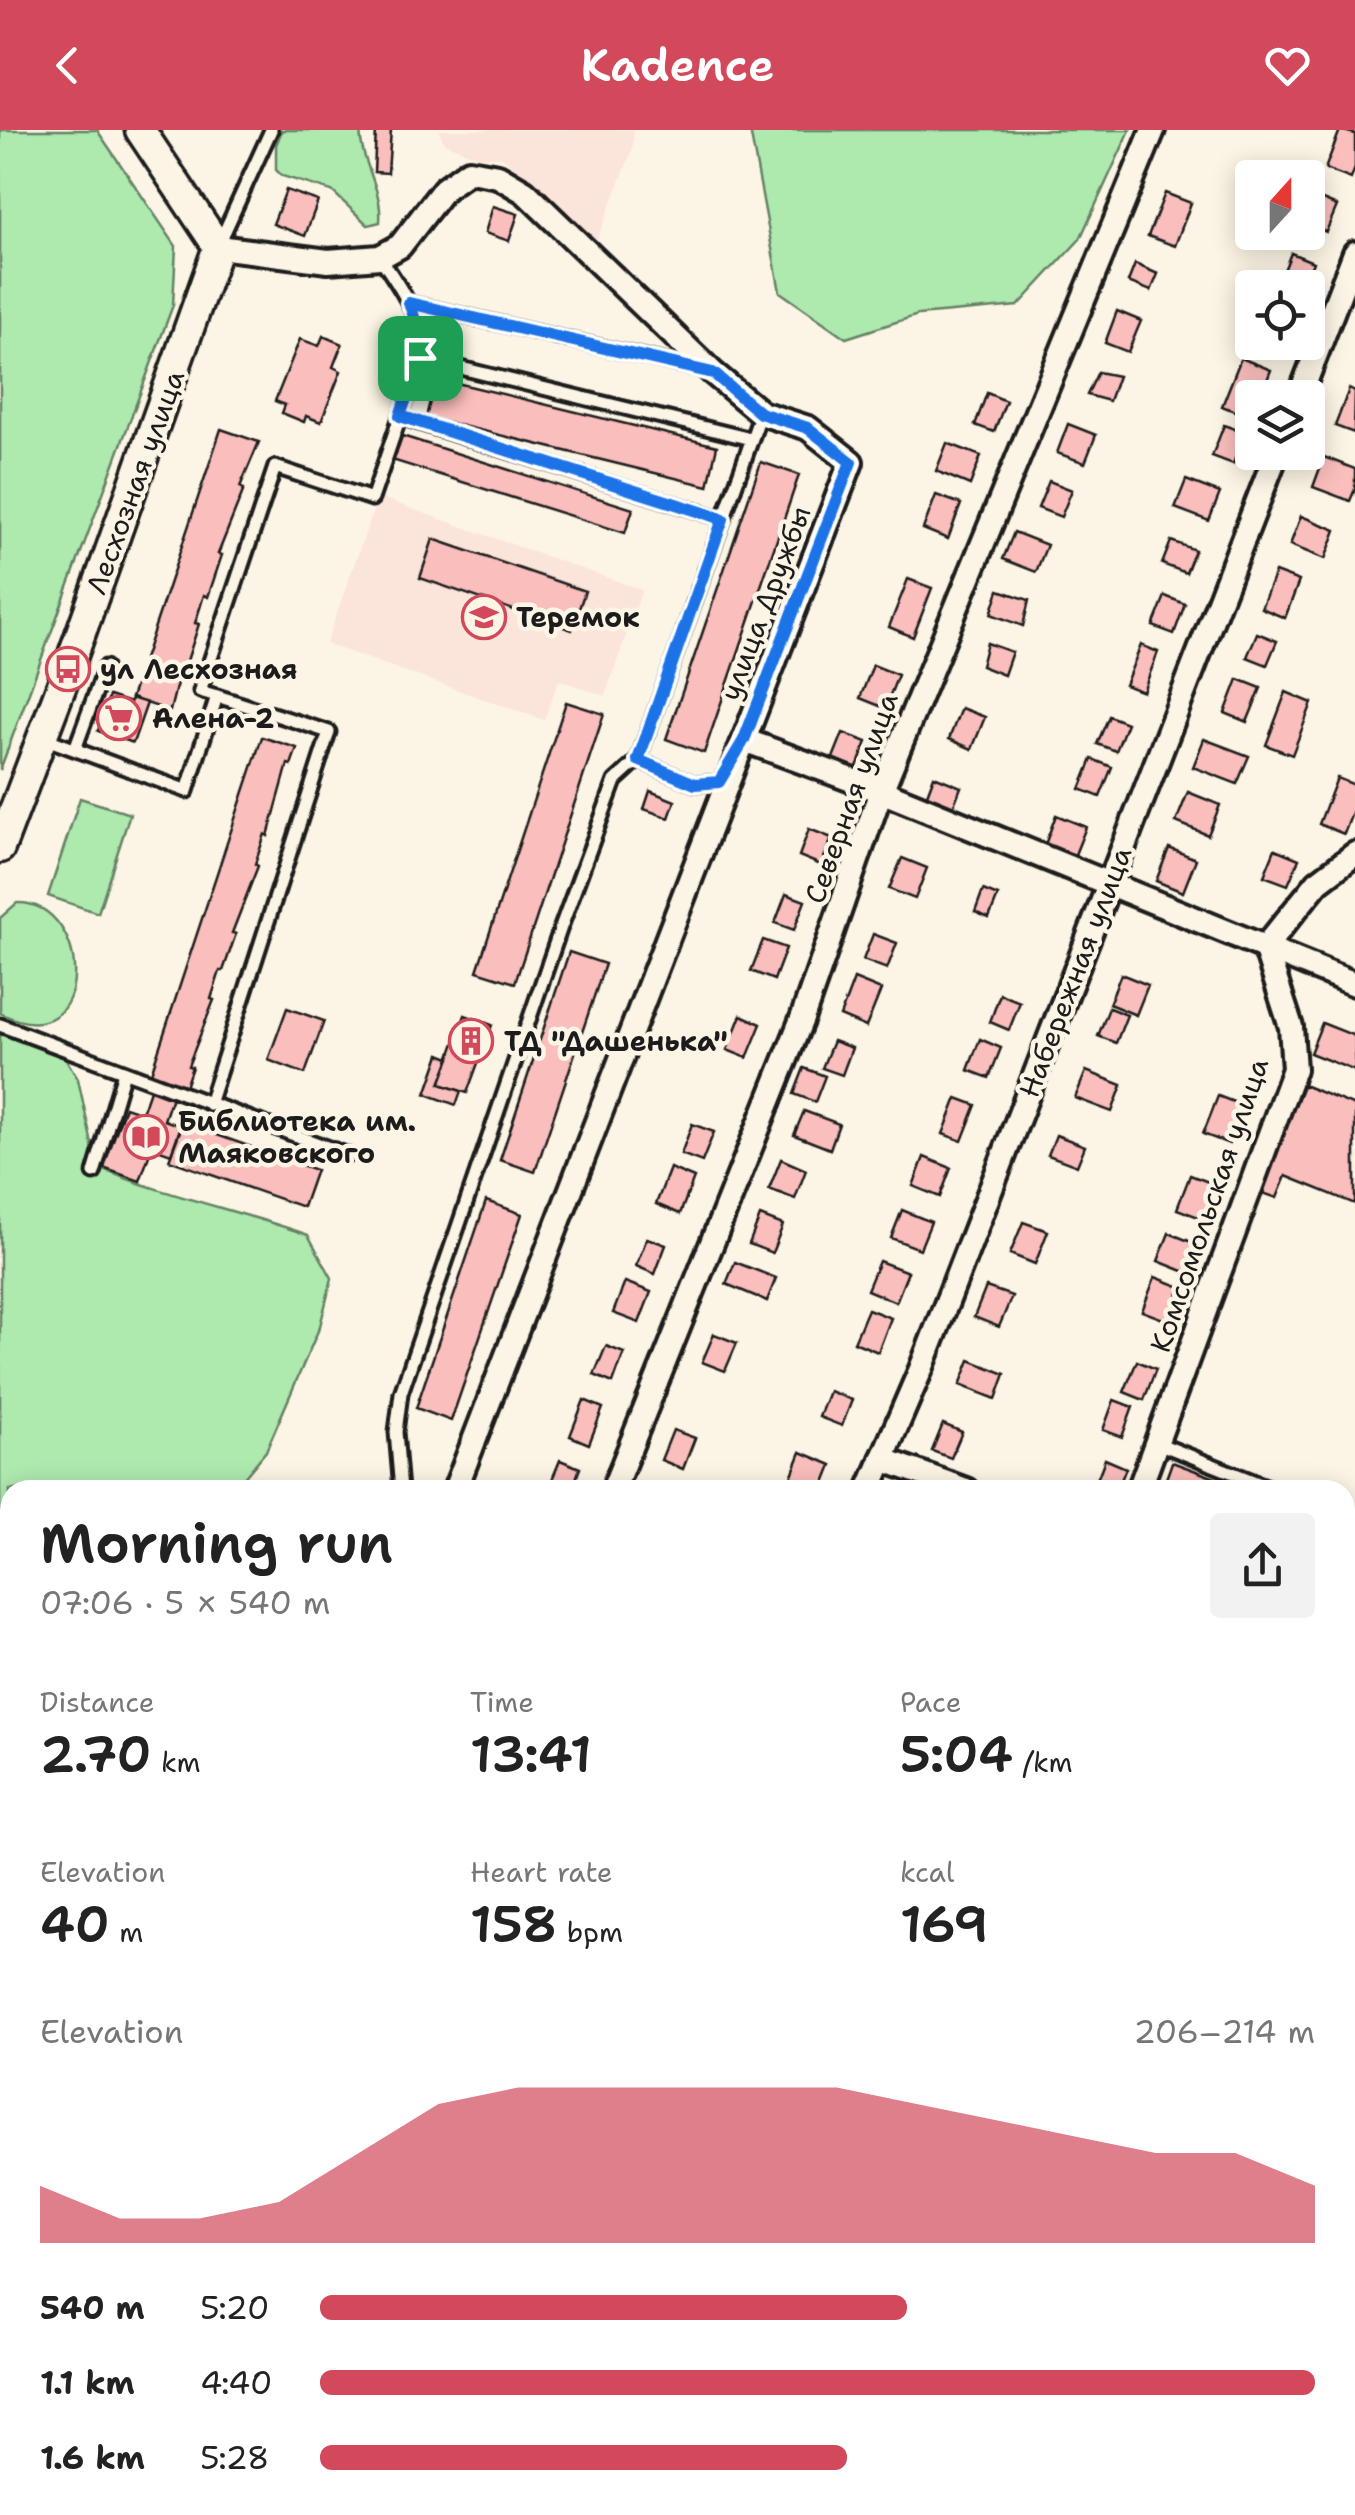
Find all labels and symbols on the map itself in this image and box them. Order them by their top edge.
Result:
north arrow [1235,160,1325,250]
pin [378,316,463,401]
street label: Лесхозная улица [77,365,193,599]
street label: улица Дружбы [710,500,820,706]
school or university icon: Теремок [461,594,507,640]
place label: Теремок [516,598,640,636]
bus stop icon: ул Лесхозная [45,646,91,692]
place label: ул Лесхозная [100,650,298,688]
street label: Северная улица [795,687,907,909]
supermarket icon: Алена-2 [96,695,142,741]
place label: Алена-2 [152,699,274,737]
street label: Набережная улица [1010,841,1140,1103]
building icon: ТД "Дашенька" [448,1018,494,1064]
place label: ТД "Дашенька" [504,1022,728,1060]
street label: Комсомольская улица [1141,1053,1277,1357]
place label: Библиотека им. Маяковского [178,1102,416,1172]
library icon: Библиотека им. Маяковского [123,1114,169,1160]

